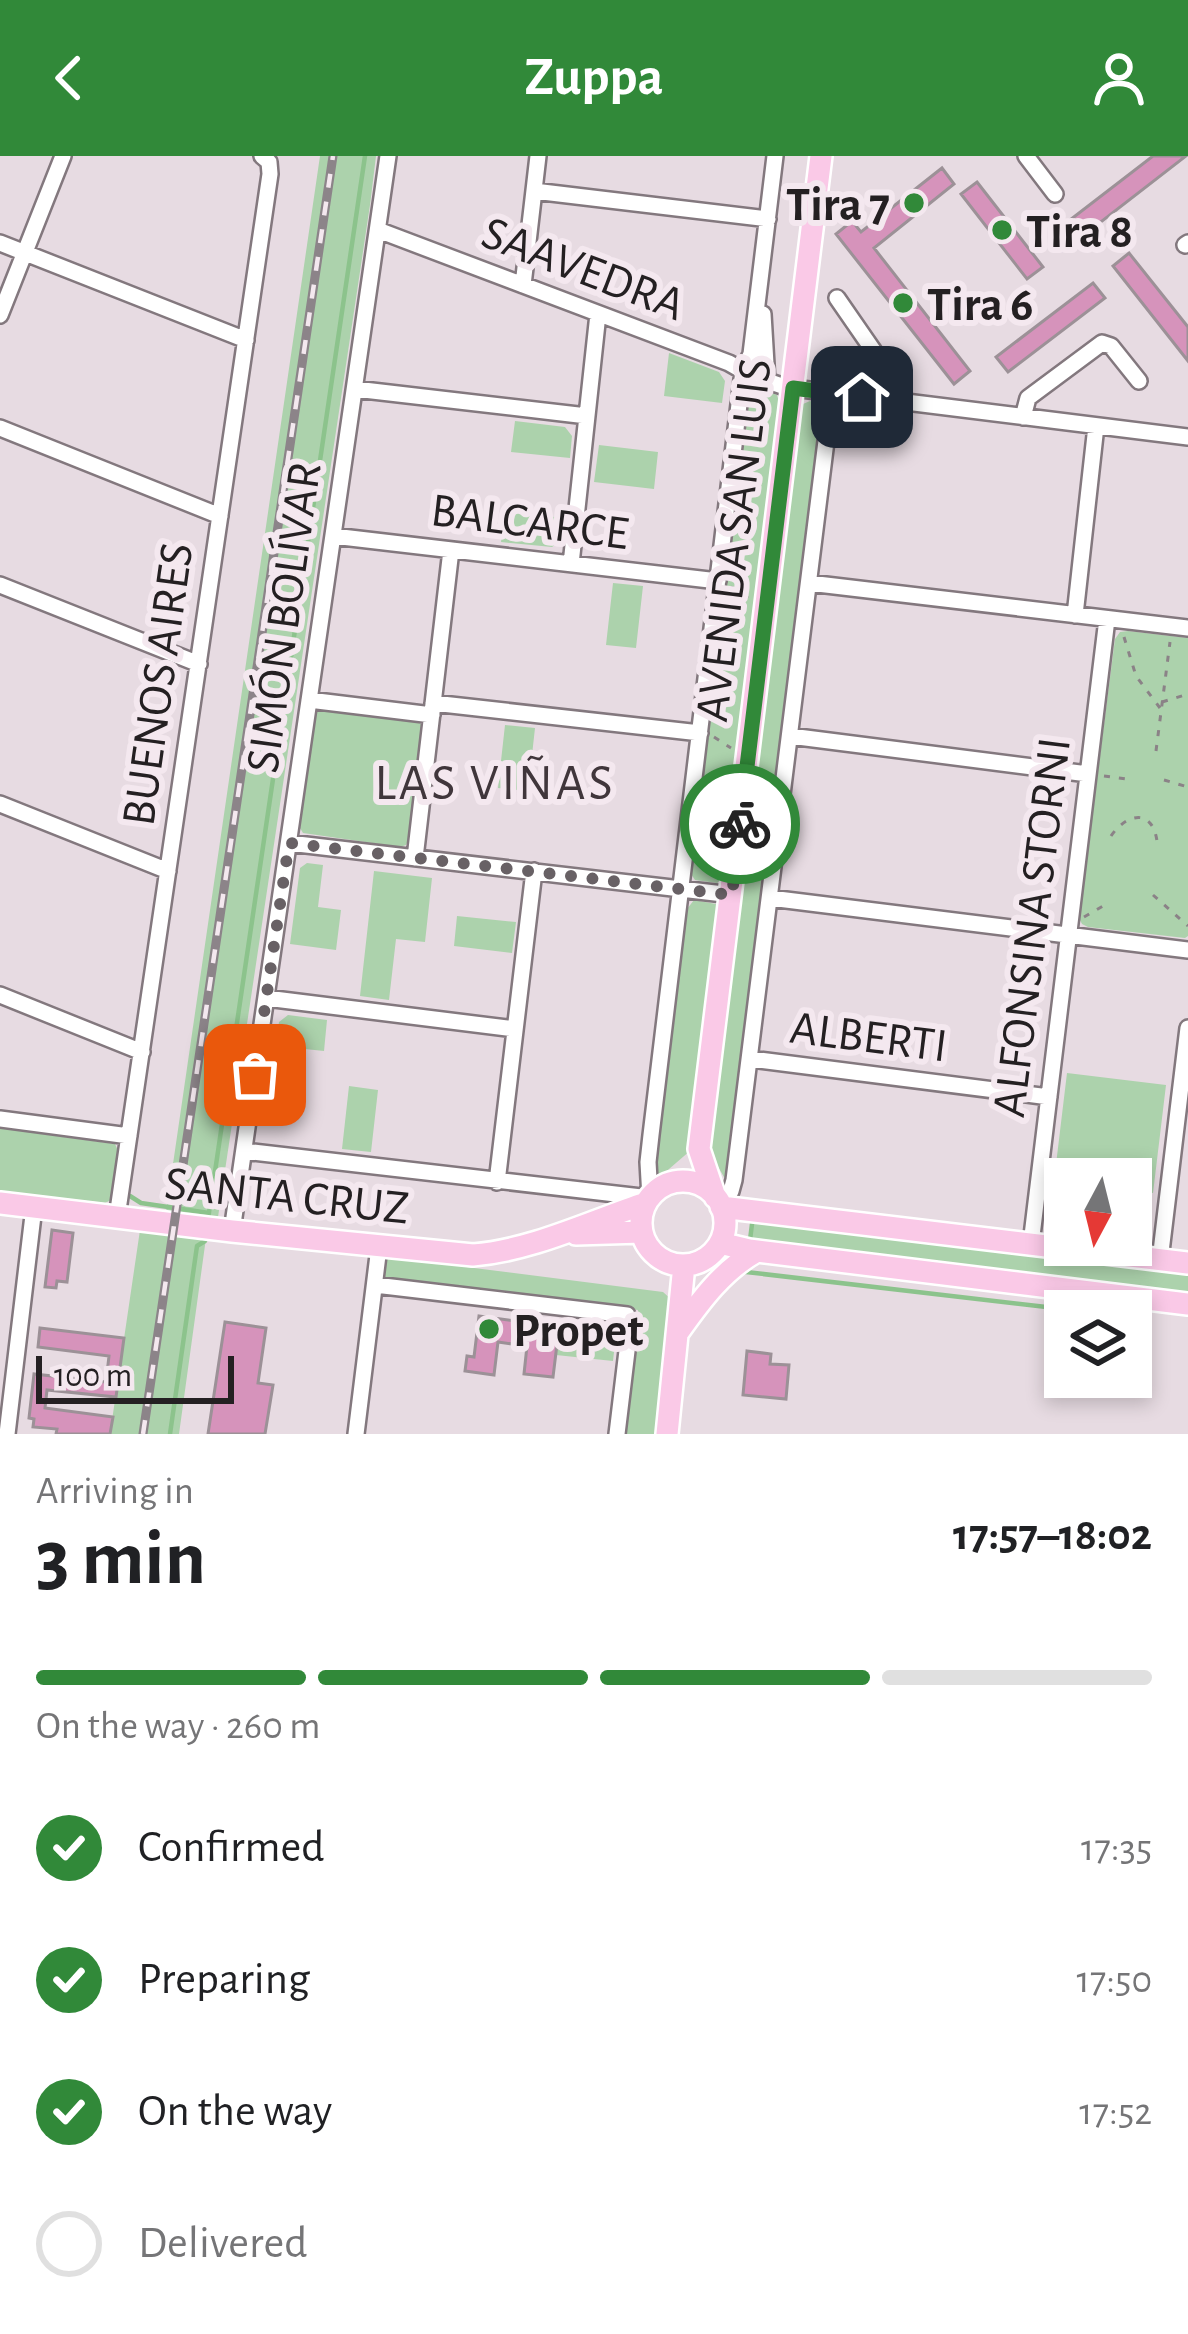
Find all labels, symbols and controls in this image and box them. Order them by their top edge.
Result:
icon: back [36,45,102,111]
icon: person [1086,45,1152,111]
text: Zuppa [525,51,663,105]
place label: Tira 7 [786,182,890,230]
marker: Tira 7 [901,190,927,216]
street label: SAAVEDRA [475,209,691,330]
place label: Tira 8 [1026,209,1133,257]
marker: Tira 8 [989,217,1015,243]
place label: Tira 6 [927,282,1033,330]
marker: Tira 6 [890,290,916,316]
pin [811,346,913,448]
street label: AVENIDA SAN LUIS [689,356,781,725]
icon: home [829,364,895,430]
street label: SIMÓN BOLÍVAR [234,458,331,776]
street label: BALCARCE [428,487,631,559]
street label: BUENOS AIRES [115,540,203,829]
street label: ALFONSINA STORNI [986,735,1080,1120]
district label: LAS VIÑAS [375,755,616,809]
courier [680,764,800,884]
icon: bike [707,791,773,857]
street label: ALBERTI [787,1005,950,1071]
pin [204,1024,306,1126]
icon: bag [222,1042,288,1108]
north arrow [1044,1158,1152,1266]
map controls [1044,1158,1152,1398]
street label: SANTA CRUZ [162,1160,411,1234]
button: layers [1044,1290,1152,1398]
place label: Propet [513,1308,643,1356]
marker: Propet [476,1316,502,1342]
scale bar [36,1350,234,1403]
text: 100 m [54,1360,132,1393]
text: Arriving in [36,1472,194,1511]
text: 17:57–18:02 [953,1513,1152,1558]
text: 3 min [36,1521,206,1599]
text: On the way · 260 m [36,1707,320,1746]
icon: check [36,1815,102,1881]
text: Confirmed [138,1825,324,1870]
text: 17:35 [1081,1829,1152,1868]
icon: check [36,1947,102,2013]
text: Preparing [138,1957,310,2002]
text: 17:50 [1076,1961,1152,2000]
icon: check [36,2079,102,2145]
text: On the way [138,2089,332,2134]
text: 17:52 [1079,2093,1152,2132]
text: Delivered [138,2221,307,2266]

